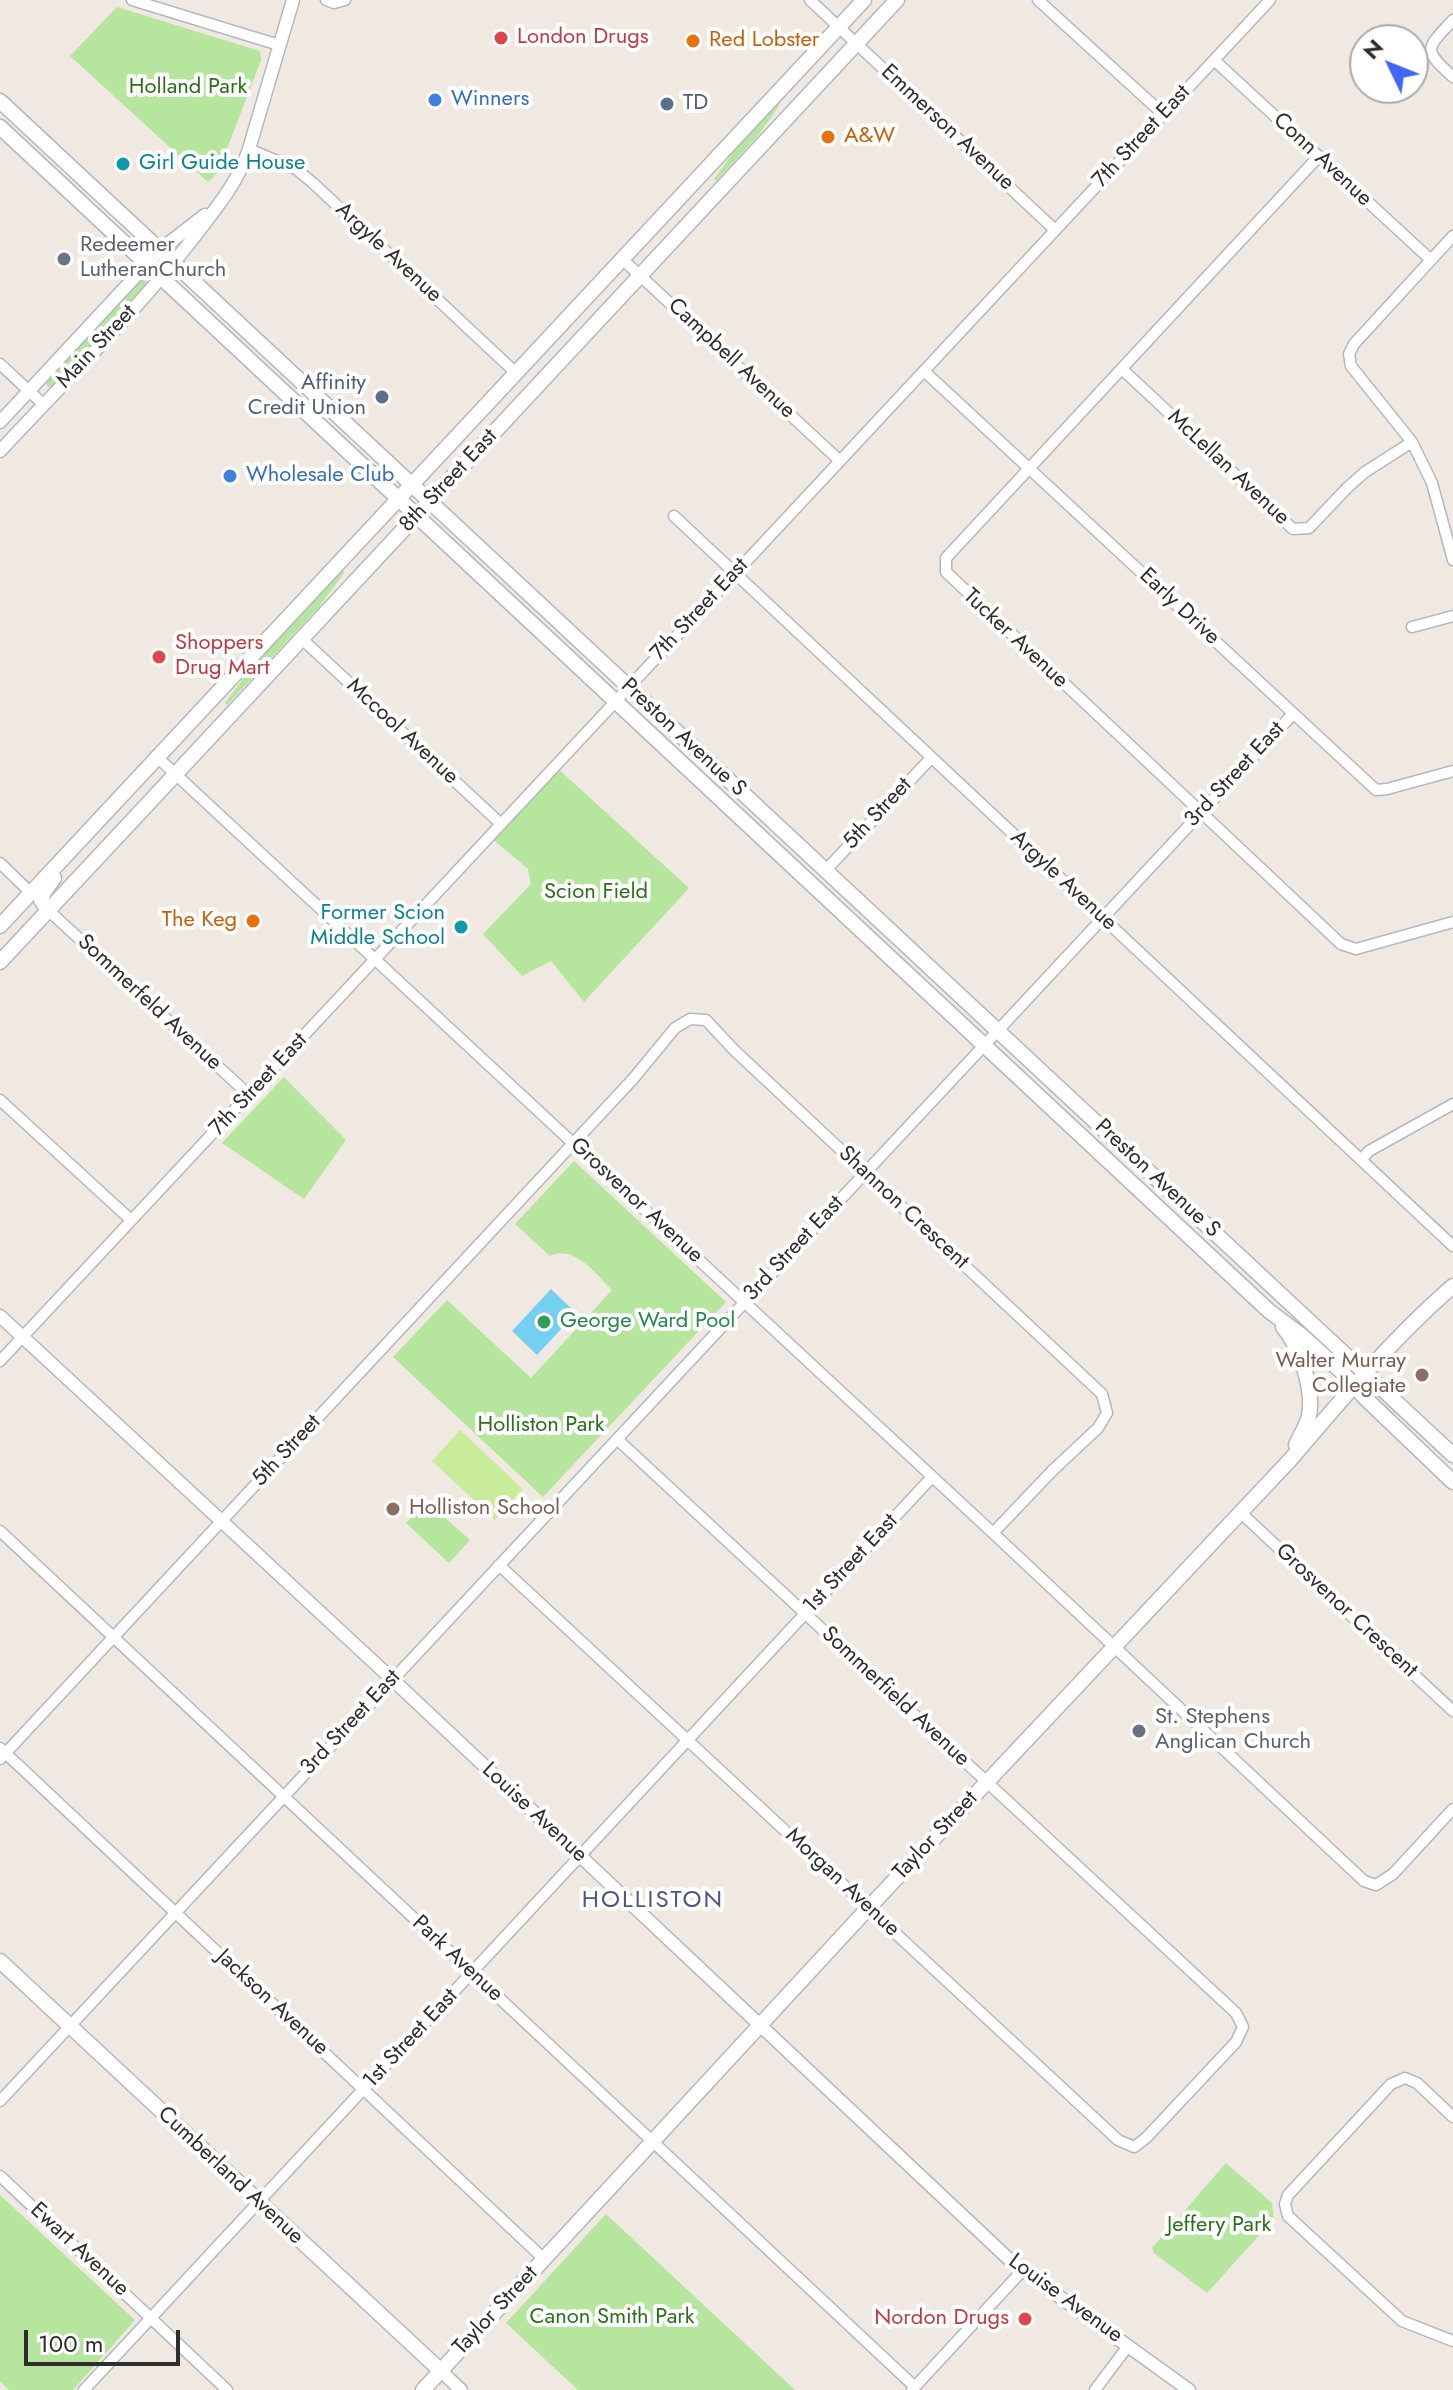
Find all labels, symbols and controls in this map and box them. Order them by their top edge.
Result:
north arrow [1349,24,1429,104]
place label: London Drugs [517,25,649,51]
place label: Red Lobster [709,28,819,54]
marker: London Drugs [492,29,510,47]
marker: Red Lobster [684,32,702,50]
text: N [1355,32,1391,66]
street label: Emmerson Avenue [875,59,1019,197]
park label: Holland Park [129,75,247,101]
street label: 7th Street East [1088,80,1196,194]
place label: Winners [451,87,529,113]
marker: Winners [426,91,444,109]
place label: TD [683,91,708,117]
marker: TD [658,95,676,113]
street label: Conn Avenue [1267,108,1377,212]
place label: A&W [844,124,895,150]
marker: A&W [819,128,837,146]
place label: Girl Guide House [139,151,305,177]
marker: Girl Guide House [114,155,132,173]
street label: Argyle Avenue [329,197,447,309]
place label: Redeemer LutheranChurch [80,233,226,284]
marker: Redeemer LutheranChurch [55,250,73,268]
street label: Campbell Avenue [662,293,800,425]
street label: Main Street [52,300,142,394]
place label: Affinity Credit Union [248,371,366,422]
marker: Affinity Credit Union [373,388,391,406]
street label: McLellan Avenue [1162,405,1294,531]
street label: 8th Street East [395,424,503,538]
place label: Wholesale Club [246,463,394,489]
marker: Wholesale Club [221,467,239,485]
street label: 7th Street East [646,553,754,667]
street label: Early Drive [1133,563,1225,651]
street label: Tucker Avenue [957,584,1073,694]
place label: Shoppers Drug Mart [175,631,269,682]
marker: Shoppers Drug Mart [150,648,168,666]
street label: Preston Avenue S [615,673,751,803]
street label: Mccool Avenue [341,674,463,790]
street label: 3rd Street East [1179,717,1291,833]
street label: 5th Street [838,773,918,855]
street label: Argyle Avenue [1004,825,1122,937]
park label: Scion Field [544,880,648,906]
place label: Former Scion Middle School [310,901,445,952]
place label: The Keg [162,908,237,934]
marker: The Keg [244,912,262,930]
marker: Former Scion Middle School [452,918,470,936]
street label: Sommerfeld Avenue [71,929,227,1077]
street label: 7th Street East [205,1028,313,1142]
street label: Preston Avenue S [1089,1114,1225,1244]
street label: Grosvenor Avenue [564,1133,708,1269]
street label: Shannon Crescent [832,1141,974,1275]
street label: 3rd Street East [738,1191,850,1307]
place label: George Ward Pool [560,1309,735,1335]
marker: George Ward Pool [535,1313,553,1331]
place label: Walter Murray Collegiate [1275,1349,1406,1400]
marker: Walter Murray Collegiate [1413,1366,1431,1384]
street label: 5th Street [247,1410,327,1492]
park label: Holliston Park [477,1413,605,1439]
place label: Holliston School [409,1496,560,1522]
marker: Holliston School [384,1500,402,1518]
street label: 1st Street East [798,1509,904,1619]
street label: Grosvenor Crescent [1270,1538,1422,1684]
street label: Sommerfield Avenue [815,1621,975,1773]
street label: 3rd Street East [295,1665,407,1781]
place label: St. Stephens Anglican Church [1155,1705,1311,1756]
marker: St. Stephens Anglican Church [1130,1722,1148,1740]
street label: Louise Avenue [476,1757,592,1869]
street label: Taylor Street [888,1786,984,1886]
street label: Morgan Avenue [779,1823,905,1943]
district label: HOLLISTON [582,1887,724,1915]
street label: Park Avenue [406,1910,508,2008]
street label: Jackson Avenue [210,1944,334,2062]
street label: 1st Street East [358,1984,464,2094]
street label: Cumberland Avenue [151,2102,309,2250]
street label: Ewart Avenue [24,2198,134,2302]
park label: Jeffery Park [1167,2213,1271,2239]
street label: Louise Avenue [1003,2249,1127,2349]
street label: Taylor Street [448,2261,544,2361]
park label: Canon Smith Park [530,2305,694,2331]
place label: Nordon Drugs [874,2306,1009,2332]
marker: Nordon Drugs [1016,2310,1034,2328]
scale bar [28,2314,184,2364]
text: 100 m [38,2326,104,2361]

